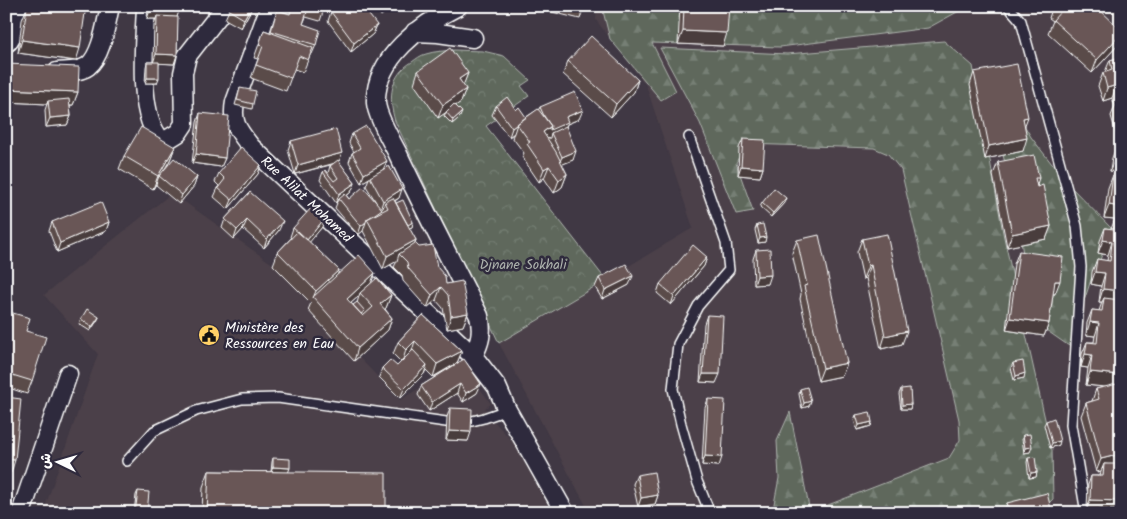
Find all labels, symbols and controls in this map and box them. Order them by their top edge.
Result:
street label: Rue Alilat Mohamed [255,151,358,249]
park label: Djnane Sokhali [479,254,567,276]
place label: Ministère des Ressources en Eau [225,317,334,355]
public building icon: Ministère des Ressources en Eau [197,323,221,347]
north arrow [32,436,82,486]
text: ش [34,452,58,470]

